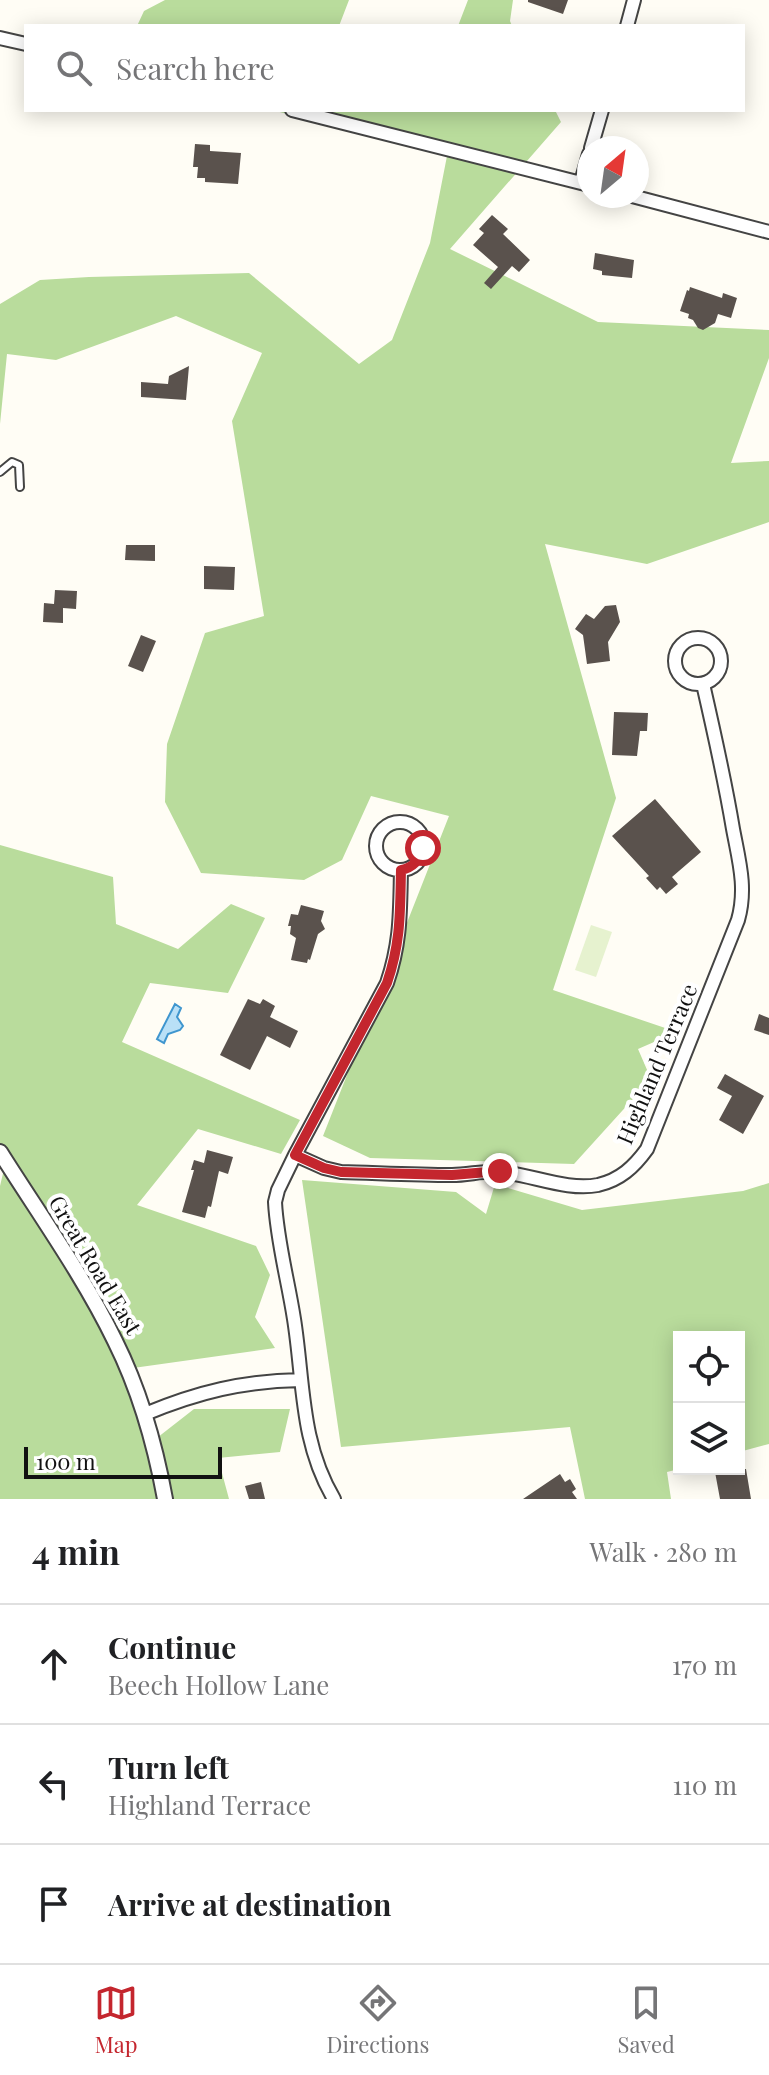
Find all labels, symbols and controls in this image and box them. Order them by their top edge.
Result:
search box [24,24,745,112]
icon: search [52,46,96,90]
text: Search here [116,48,275,88]
north arrow [577,136,649,208]
route start [405,830,441,866]
street label: Highland Terrace [609,979,703,1149]
route end [482,1153,518,1189]
street label: Great Road East [42,1189,150,1341]
map controls [673,1331,745,1475]
button: locate [673,1331,745,1403]
button: layers [673,1403,745,1475]
scale bar [24,1443,222,1479]
text: 100 m [36,1446,96,1476]
text: 4 min [32,1528,120,1574]
text: Walk · 280 m [589,1534,737,1569]
text: Continue [108,1627,236,1667]
icon: ahead [32,1642,76,1686]
text: 170 m [672,1647,737,1682]
text: Beech Hollow Lane [108,1667,330,1702]
text: Turn left [108,1747,229,1787]
icon: left [32,1762,76,1806]
text: 110 m [673,1767,737,1802]
text: Highland Terrace [108,1787,311,1822]
icon: arrive [32,1882,76,1926]
text: Arrive at destination [108,1884,391,1924]
tab: Map [94,1981,138,2059]
tab: Directions [326,1981,429,2059]
tab: Saved [618,1981,675,2059]

